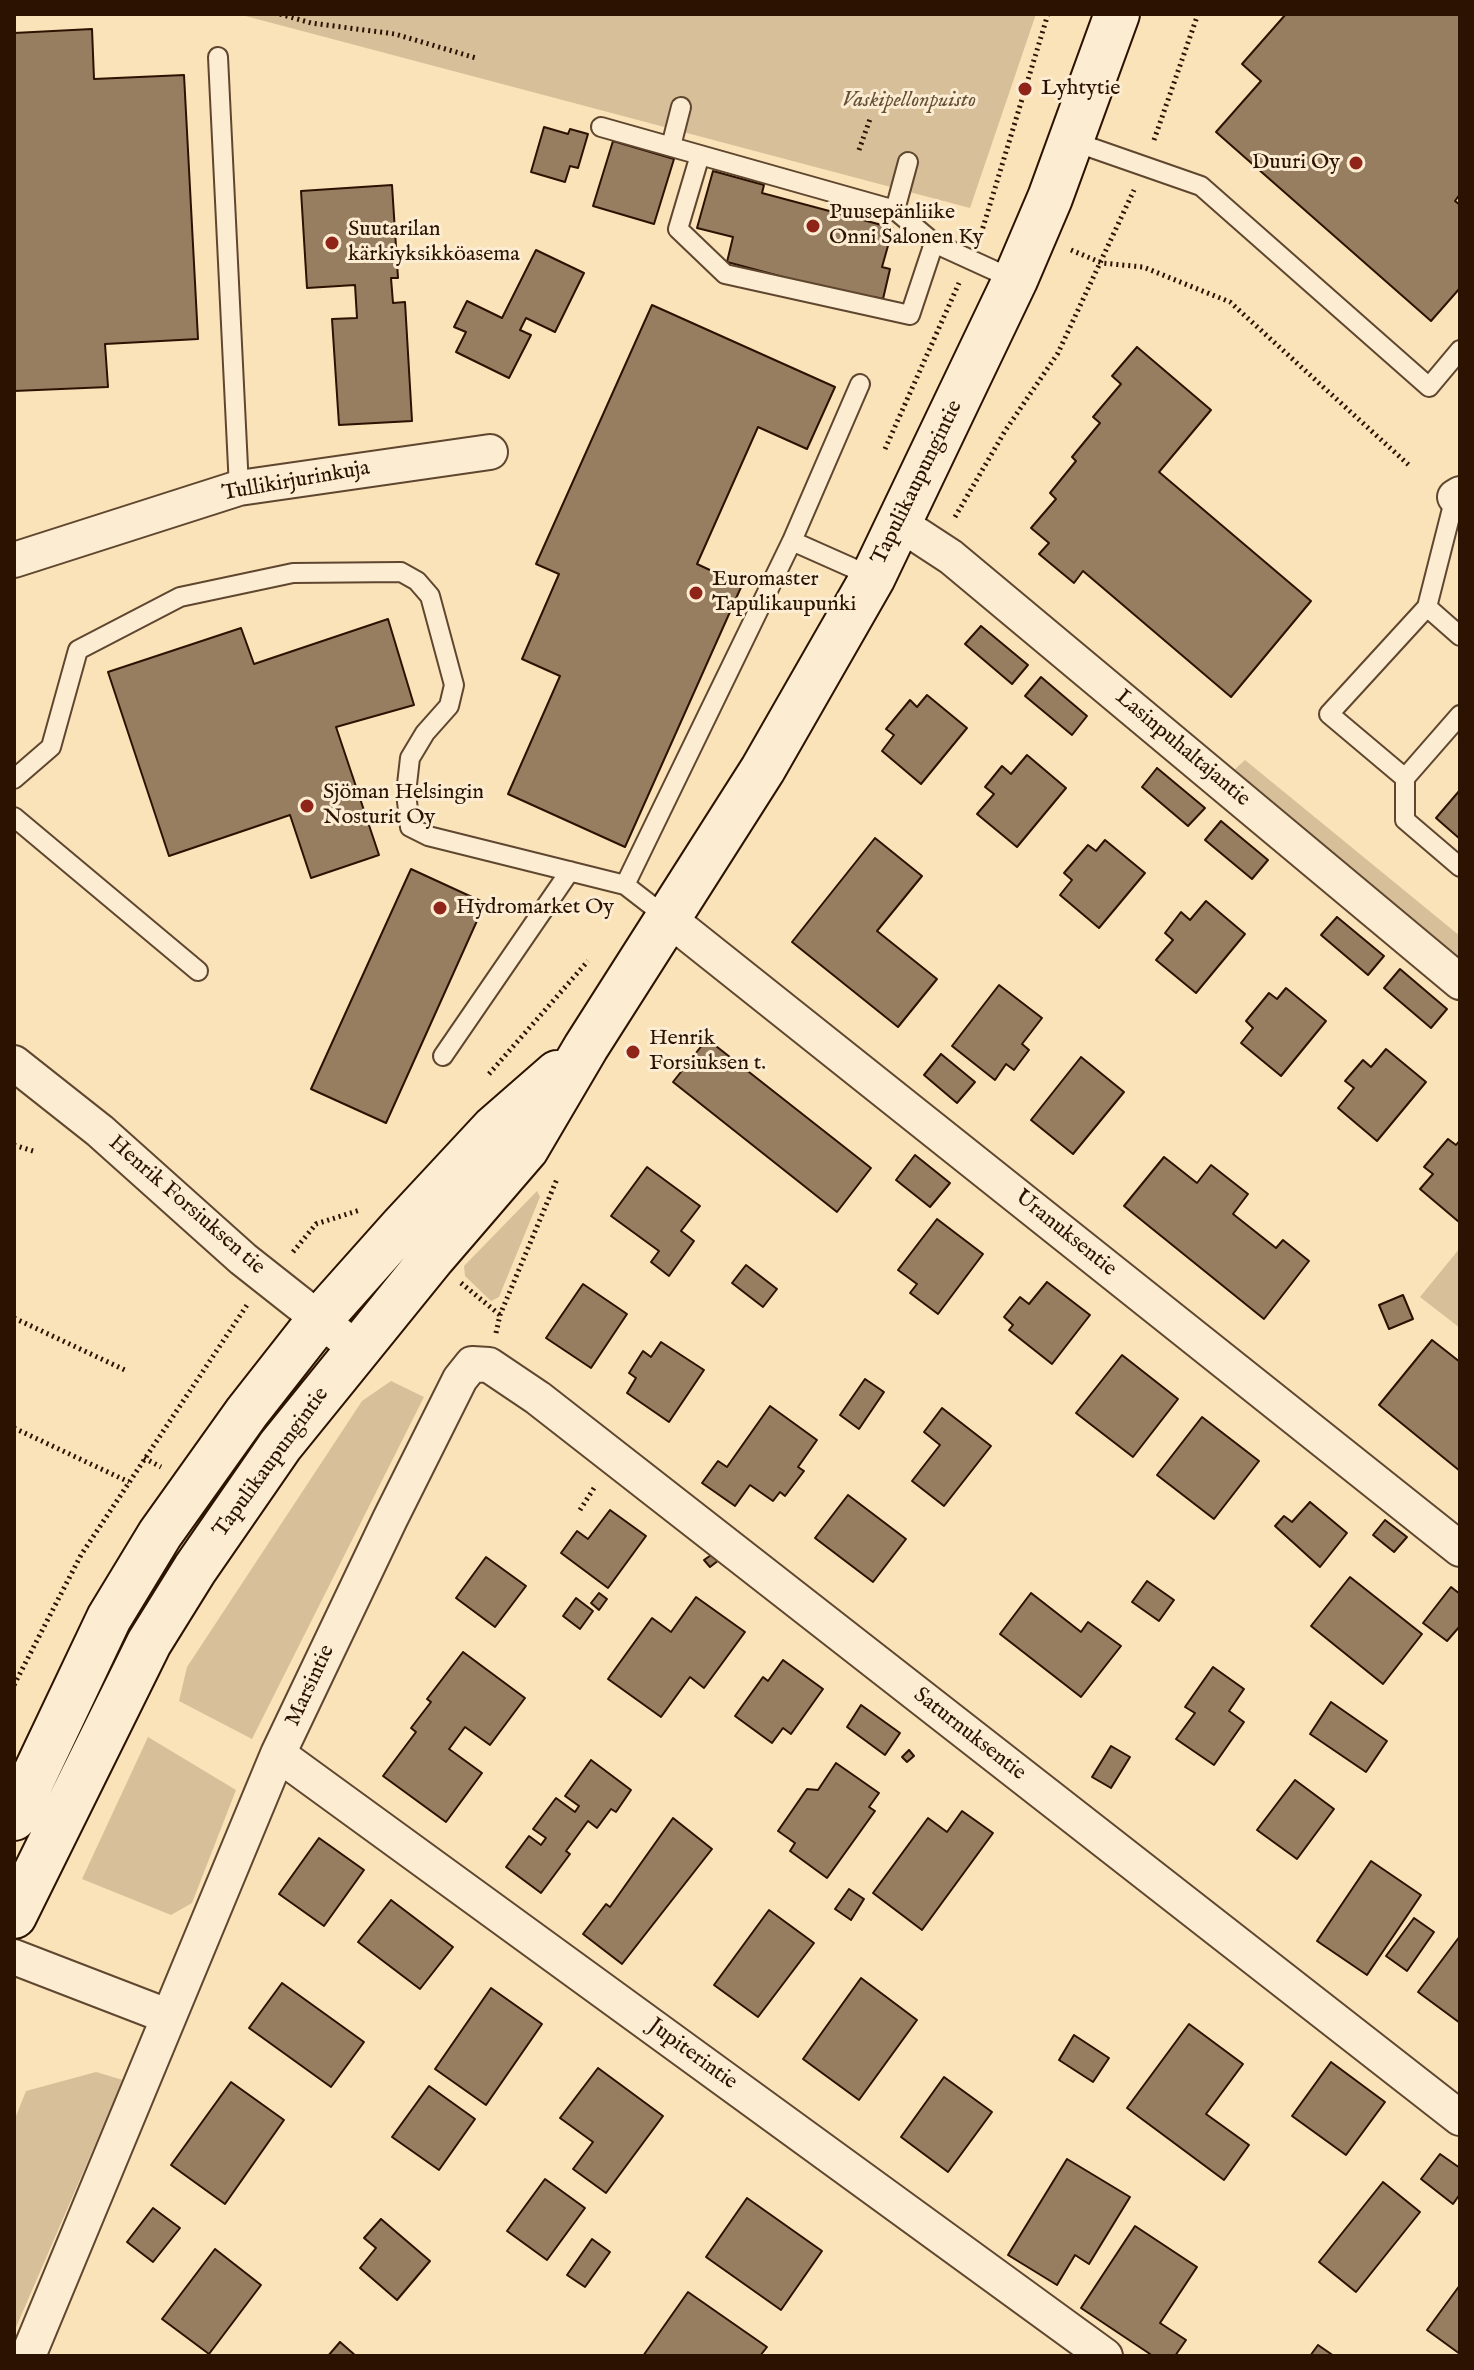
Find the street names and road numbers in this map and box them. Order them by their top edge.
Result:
street label: Tapulikaupungintie [867,397,969,569]
street label: Tullikirjurinkuja [220,456,372,508]
street label: Lasinpuhaltajantie [1109,685,1255,813]
street label: Henrik Forsiuksen tie [102,1131,270,1281]
street label: Uranuksentie [1009,1185,1121,1283]
street label: Tapulikaupungintie [209,1383,335,1543]
street label: Marsintie [281,1641,341,1731]
street label: Saturnuksentie [907,1683,1031,1787]
street label: Jupiterintie [642,2014,742,2096]

